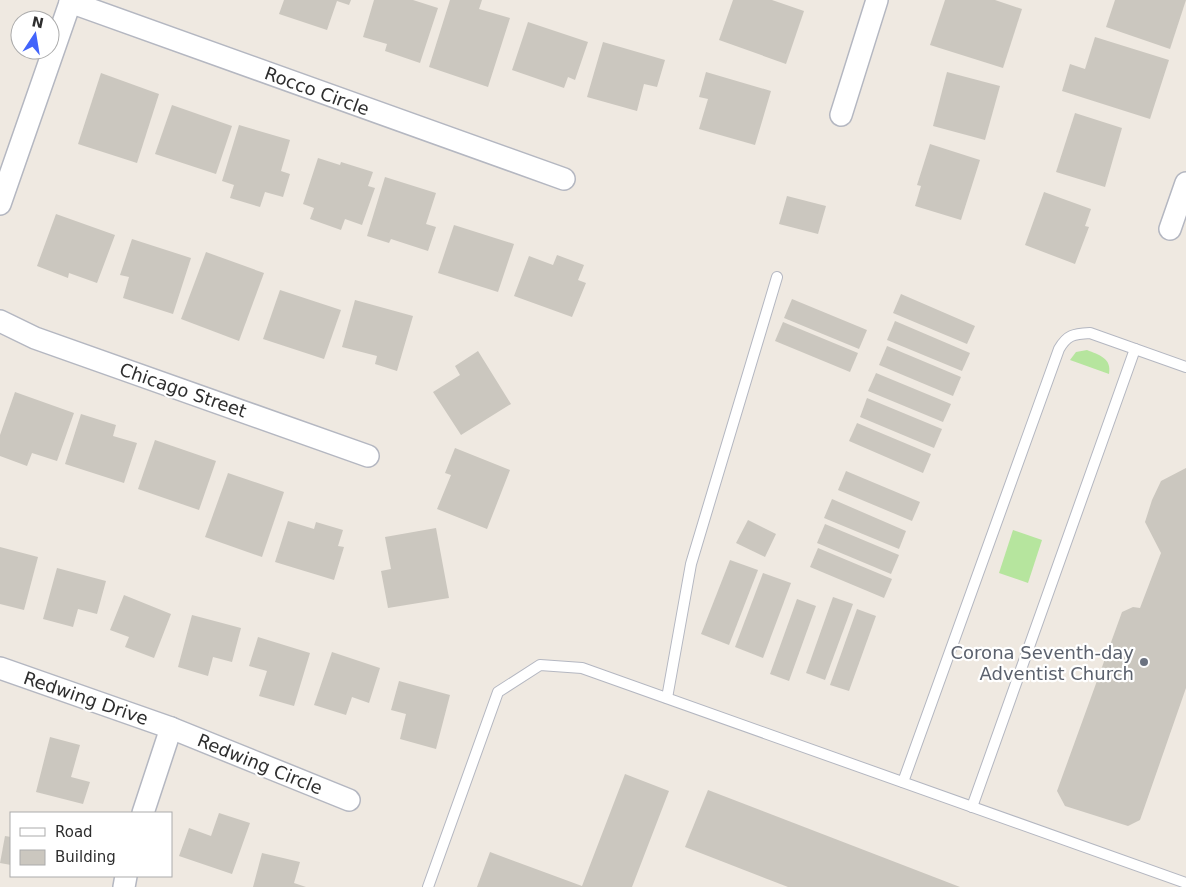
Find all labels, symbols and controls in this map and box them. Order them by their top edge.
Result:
north arrow [10,10,60,60]
text: N [30,13,45,31]
street label: Rocco Circle [262,62,372,120]
street label: Chicago Street [117,358,249,422]
place label: Corona Seventh-day Adventist Church [951,642,1134,684]
marker: Corona Seventh-day Adventist Church [1138,656,1150,668]
street label: Redwing Drive [21,667,151,729]
street label: Redwing Circle [194,729,326,799]
legend [10,812,172,877]
text: Road [55,823,93,841]
text: Building [55,848,116,866]

